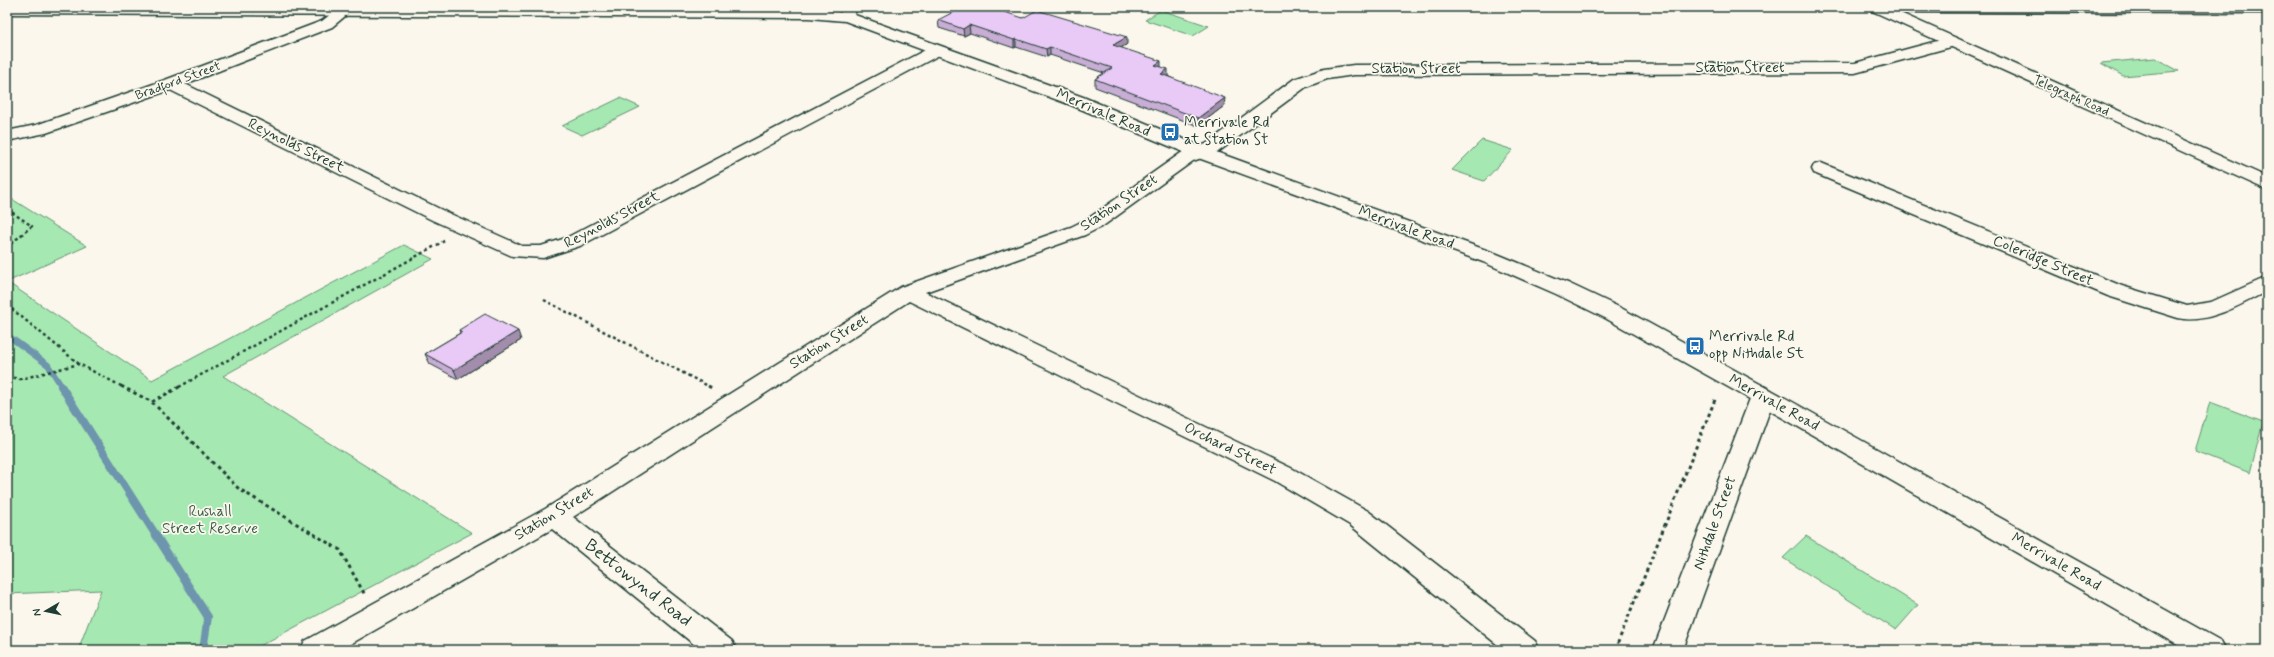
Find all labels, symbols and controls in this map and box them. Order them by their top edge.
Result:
street label: Bradford Street [133,58,224,106]
street label: Station Street [1695,58,1785,78]
street label: Station Street [1371,59,1461,79]
street label: Telegraph Road [2030,72,2112,121]
street label: Merrivale Road [1053,84,1153,142]
place label: Merrivale Rd at Station St [1184,113,1270,150]
street label: Reynolds Street [244,114,348,178]
bus stop icon: Merrivale Rd at Station St [1159,121,1181,143]
street label: Station Street [1076,170,1162,236]
street label: Reynolds Street [561,186,663,254]
street label: Merrivale Road [1355,201,1457,255]
street label: Coleridge Street [1989,231,2096,292]
street label: Station Street [786,310,872,374]
place label: Merrivale Rd opp Nithdale St [1709,327,1804,364]
bus stop icon: Merrivale Rd opp Nithdale St [1684,335,1706,357]
street label: Merrivale Road [1725,370,1823,436]
street label: Orchard Street [1181,418,1279,480]
street label: Nithdale Street [1689,473,1741,573]
street label: Station Street [511,482,598,546]
park label: Rushall Street Reserve [162,502,258,539]
street label: Merrivale Road [2007,528,2105,596]
street label: Bettowynd Road [579,534,697,632]
north arrow [26,591,66,631]
text: N [30,608,45,617]

